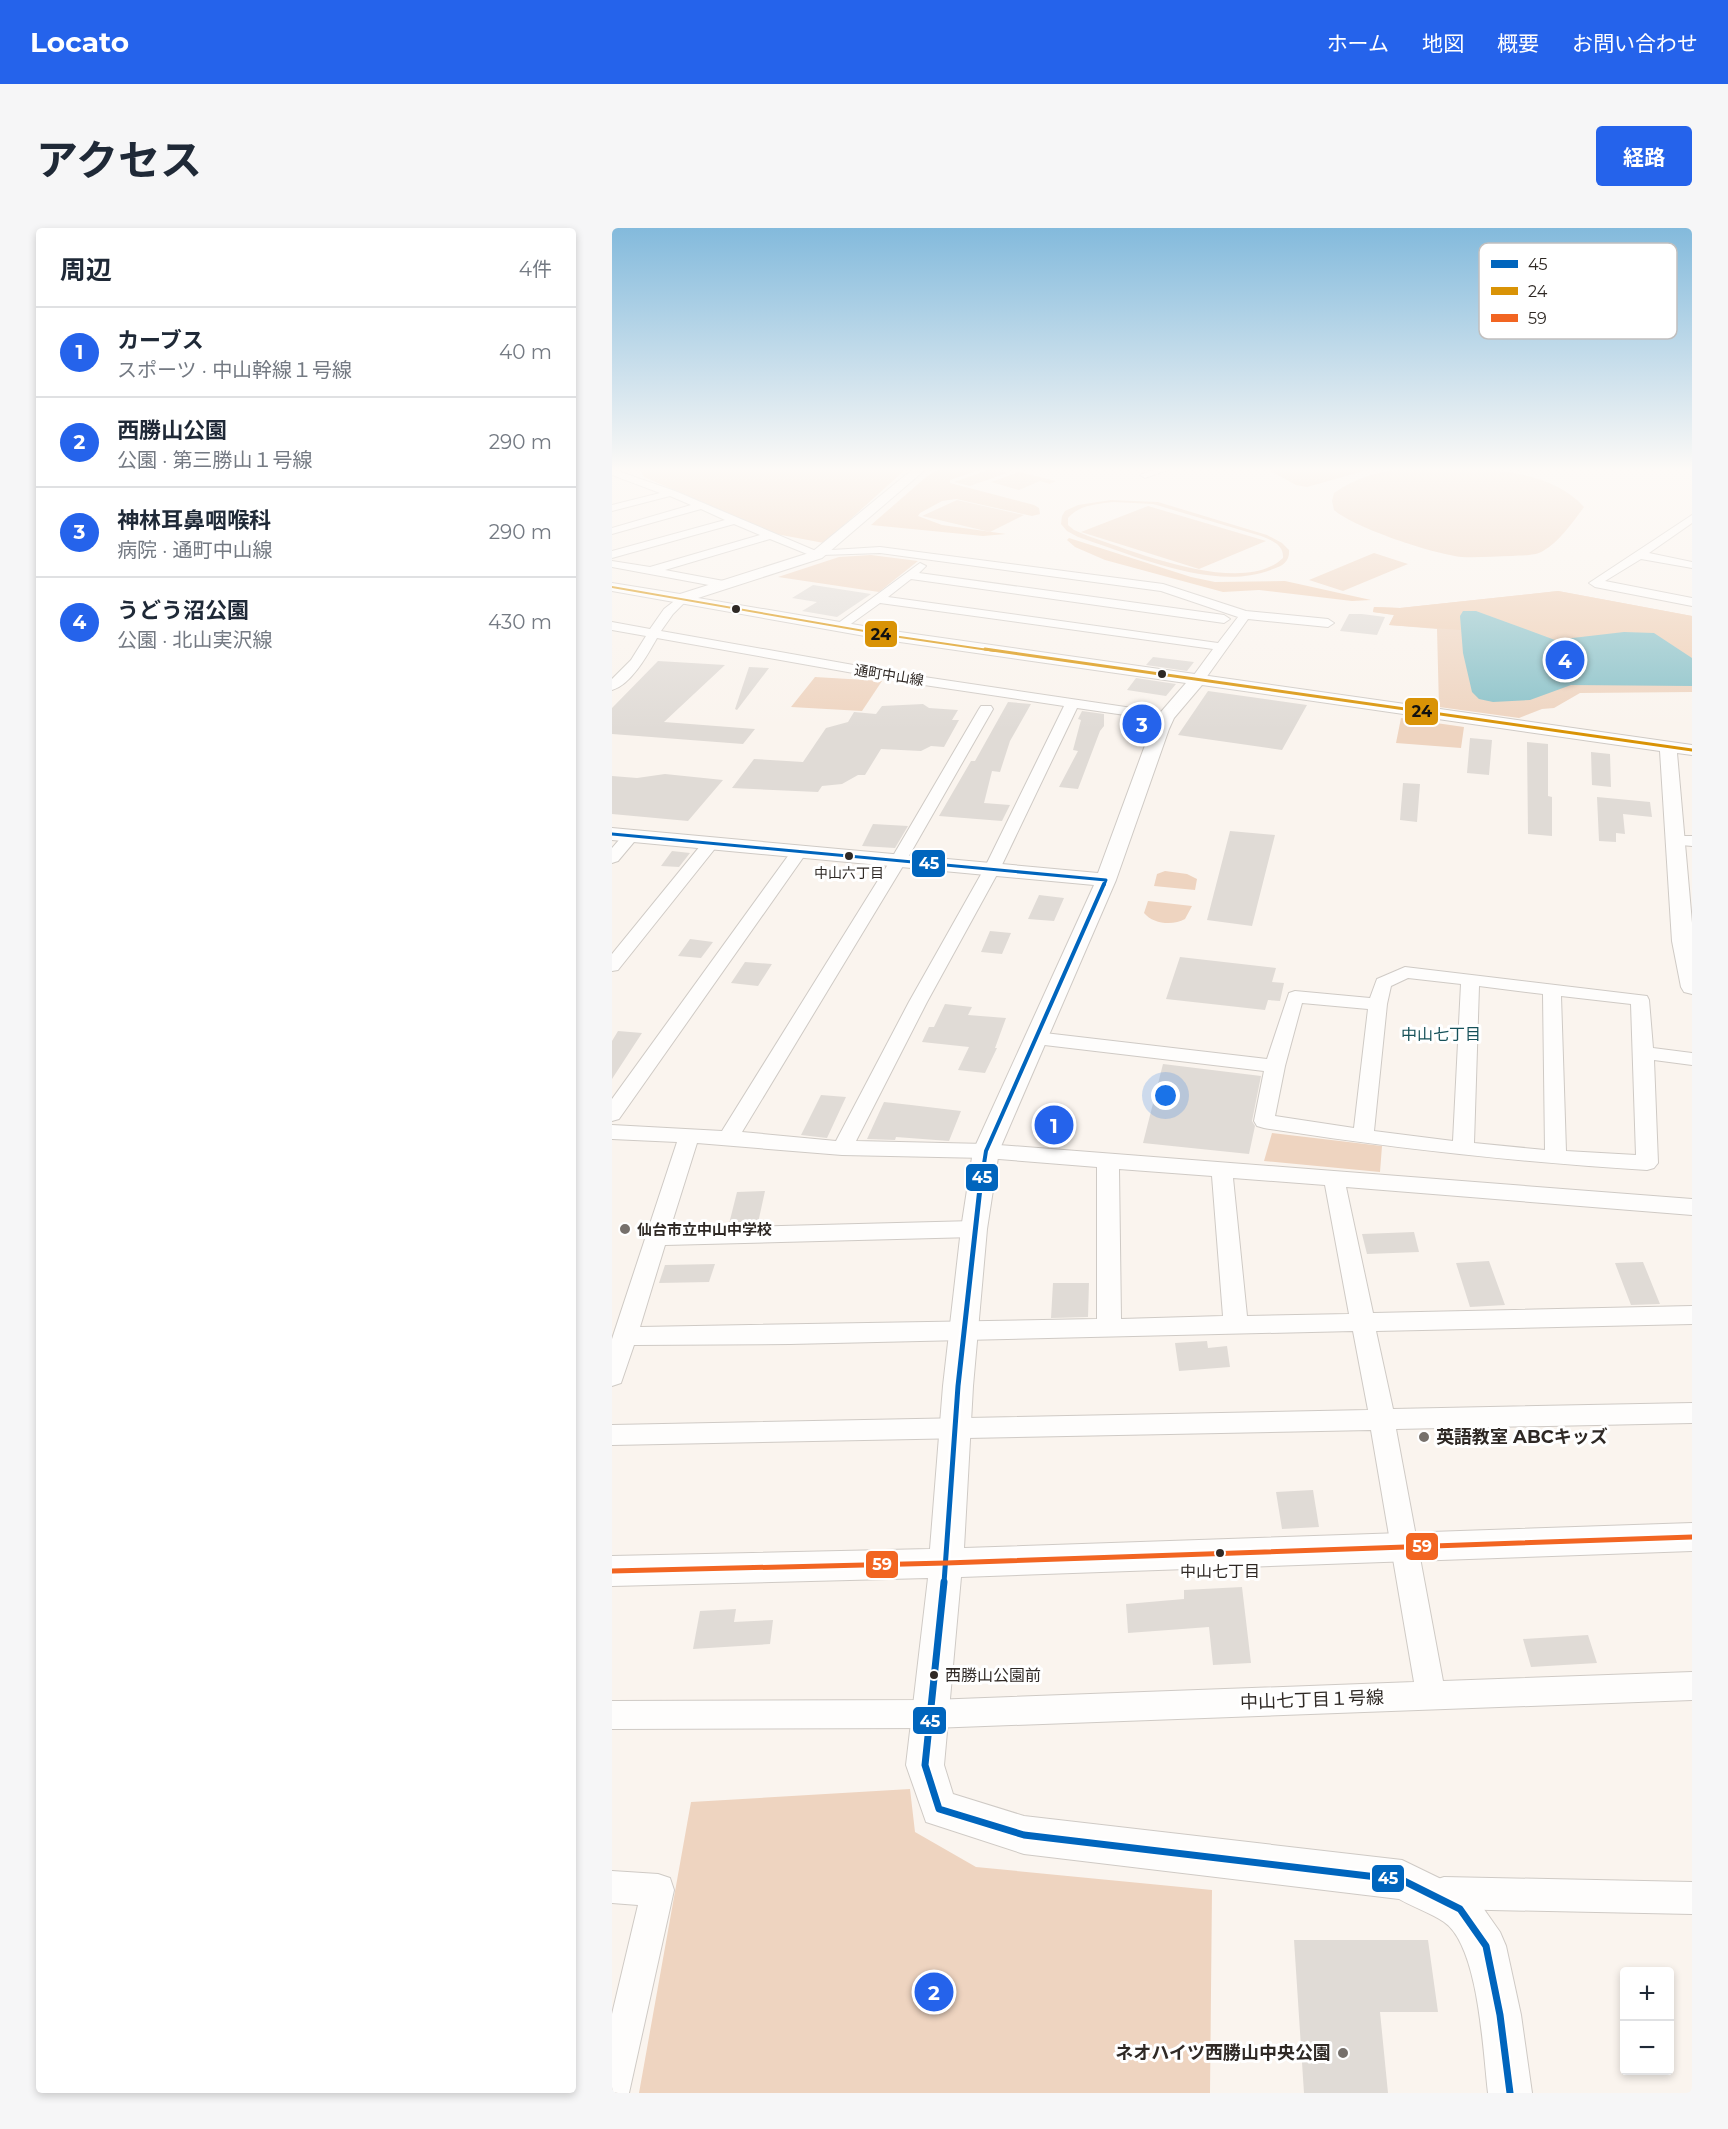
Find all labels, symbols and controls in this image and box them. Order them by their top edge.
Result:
text: Locato [30,25,129,59]
text: ホーム [1327,31,1389,56]
text: 地図 [1422,31,1464,56]
text: 概要 [1497,31,1539,56]
text: お問い合わせ [1572,31,1698,56]
button: 経路 [1596,126,1692,186]
text: アクセス [36,134,202,186]
legend [1479,243,1677,339]
text: 周辺 [60,254,112,286]
text: 45 [1528,255,1548,274]
text: 4件 [519,257,552,281]
text: 24 [1528,282,1548,301]
text: 59 [1528,309,1547,328]
text: カーブス [117,327,204,354]
text: 1 [76,340,83,364]
text: 40 m [499,340,552,364]
text: スポーツ · 中山幹線１号線 [117,358,352,382]
text: 西勝山公園 [117,417,227,444]
text: 2 [74,430,85,454]
text: 290 m [489,430,552,454]
text: 公園 · 第三勝山１号線 [117,448,313,472]
text: 神林耳鼻咽喉科 [117,507,271,534]
text: 3 [74,520,85,544]
text: 290 m [489,520,552,544]
text: 病院 · 通町中山線 [117,538,273,562]
text: うどう沼公園 [117,597,249,624]
unlabelled marker [730,603,742,615]
text: 4 [73,610,86,634]
text: 430 m [488,610,552,634]
line badge: 24 [864,620,898,648]
text: 24 [871,625,891,644]
text: 公園 · 北山実沢線 [117,628,273,652]
pin: 4 [1546,638,1584,682]
street label: 通町中山線 [853,661,925,689]
unlabelled marker [1156,668,1168,680]
line badge: 24 [1404,697,1439,726]
pin: 3 [1122,702,1162,746]
text: 24 [1412,702,1432,721]
line badge: 45 [911,849,946,878]
marker: 中山六丁目 [843,850,855,862]
text: 45 [919,854,940,873]
place label: 中山六丁目 [814,864,884,882]
district label: 中山七丁目 [1401,1025,1481,1044]
your location [1151,1081,1180,1110]
pin: 1 [1034,1102,1074,1148]
line badge: 45 [965,1163,999,1192]
text: 45 [972,1168,993,1187]
place label: 仙台市立中山中学校 [637,1220,772,1239]
marker: 仙台市立中山中学校 [618,1222,632,1236]
place label: 英語教室 ABCキッズ [1436,1426,1608,1448]
marker: 英語教室 ABCキッズ [1417,1430,1431,1444]
line badge: 59 [1405,1532,1439,1561]
text: 59 [1412,1537,1432,1556]
marker: 中山七丁目 [1214,1547,1226,1559]
line badge: 59 [865,1550,899,1579]
text: 59 [872,1555,892,1574]
place label: 中山七丁目 [1180,1562,1260,1581]
place label: 西勝山公園前 [945,1666,1041,1685]
marker: 西勝山公園前 [928,1669,940,1681]
street label: 中山七丁目１号線 [1240,1686,1384,1714]
line badge: 45 [912,1706,947,1735]
text: 45 [920,1712,941,1731]
line badge: 45 [1371,1864,1405,1893]
text: 45 [1378,1869,1399,1888]
map controls [1620,1967,1674,2075]
button: + [1620,1967,1674,2021]
pin: 2 [914,1970,954,2014]
button: − [1620,2021,1674,2075]
place label: ネオハイツ西勝山中央公園 [1115,2042,1331,2064]
marker: ネオハイツ西勝山中央公園 [1336,2046,1350,2060]

